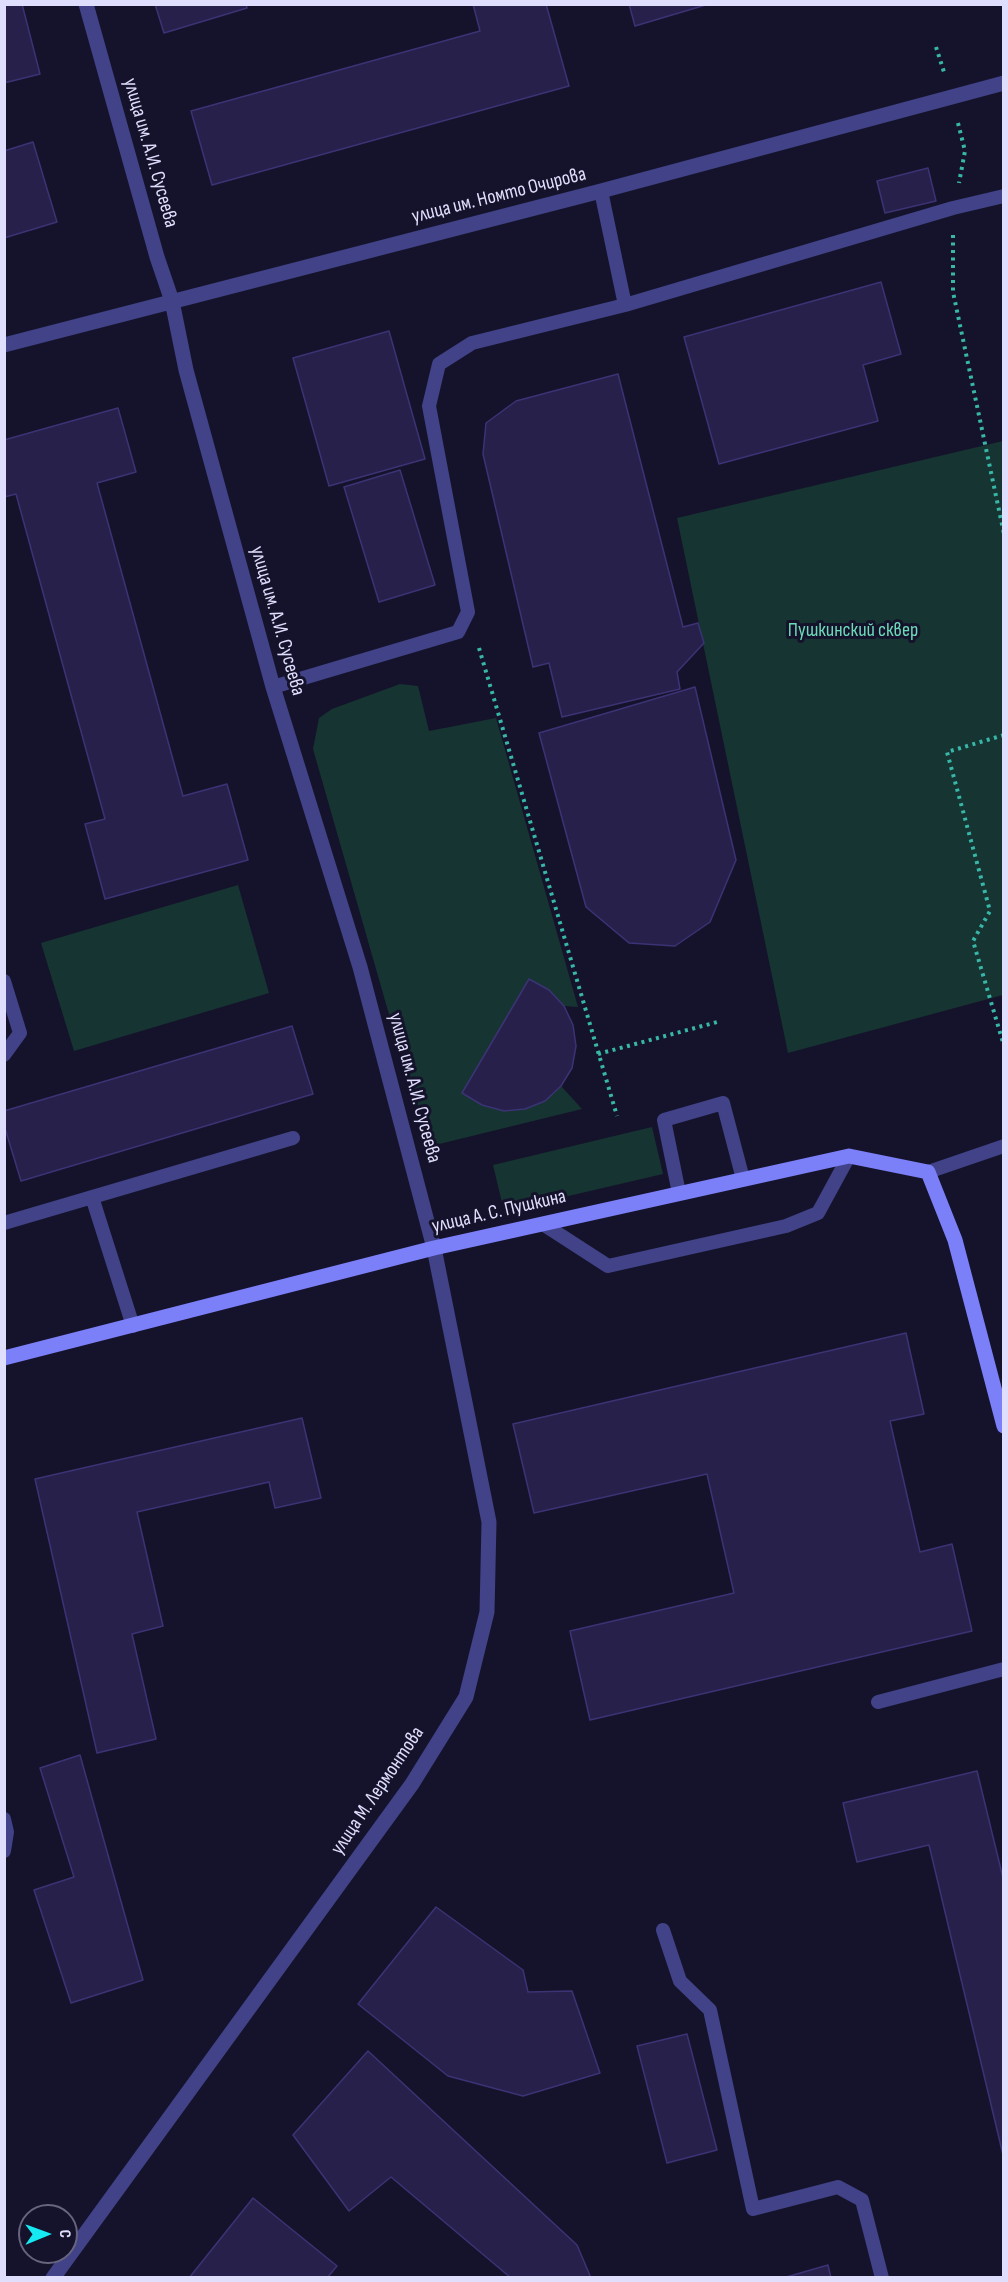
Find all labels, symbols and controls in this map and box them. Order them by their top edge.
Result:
street label: улица им. А.И. Сусеева [117,76,183,230]
street label: улица им. Номто Очирова [409,163,589,229]
street label: улица им. А.И. Сусеева [244,544,310,698]
park label: Пушкинский сквер [788,619,918,643]
street label: улица им. А.И. Сусеева [382,1010,446,1166]
street label: улица А. С. Пушкина [430,1185,568,1239]
street label: улица М. Лермонтова [326,1722,430,1860]
north arrow [18,2204,78,2264]
text: С [55,2229,74,2238]

